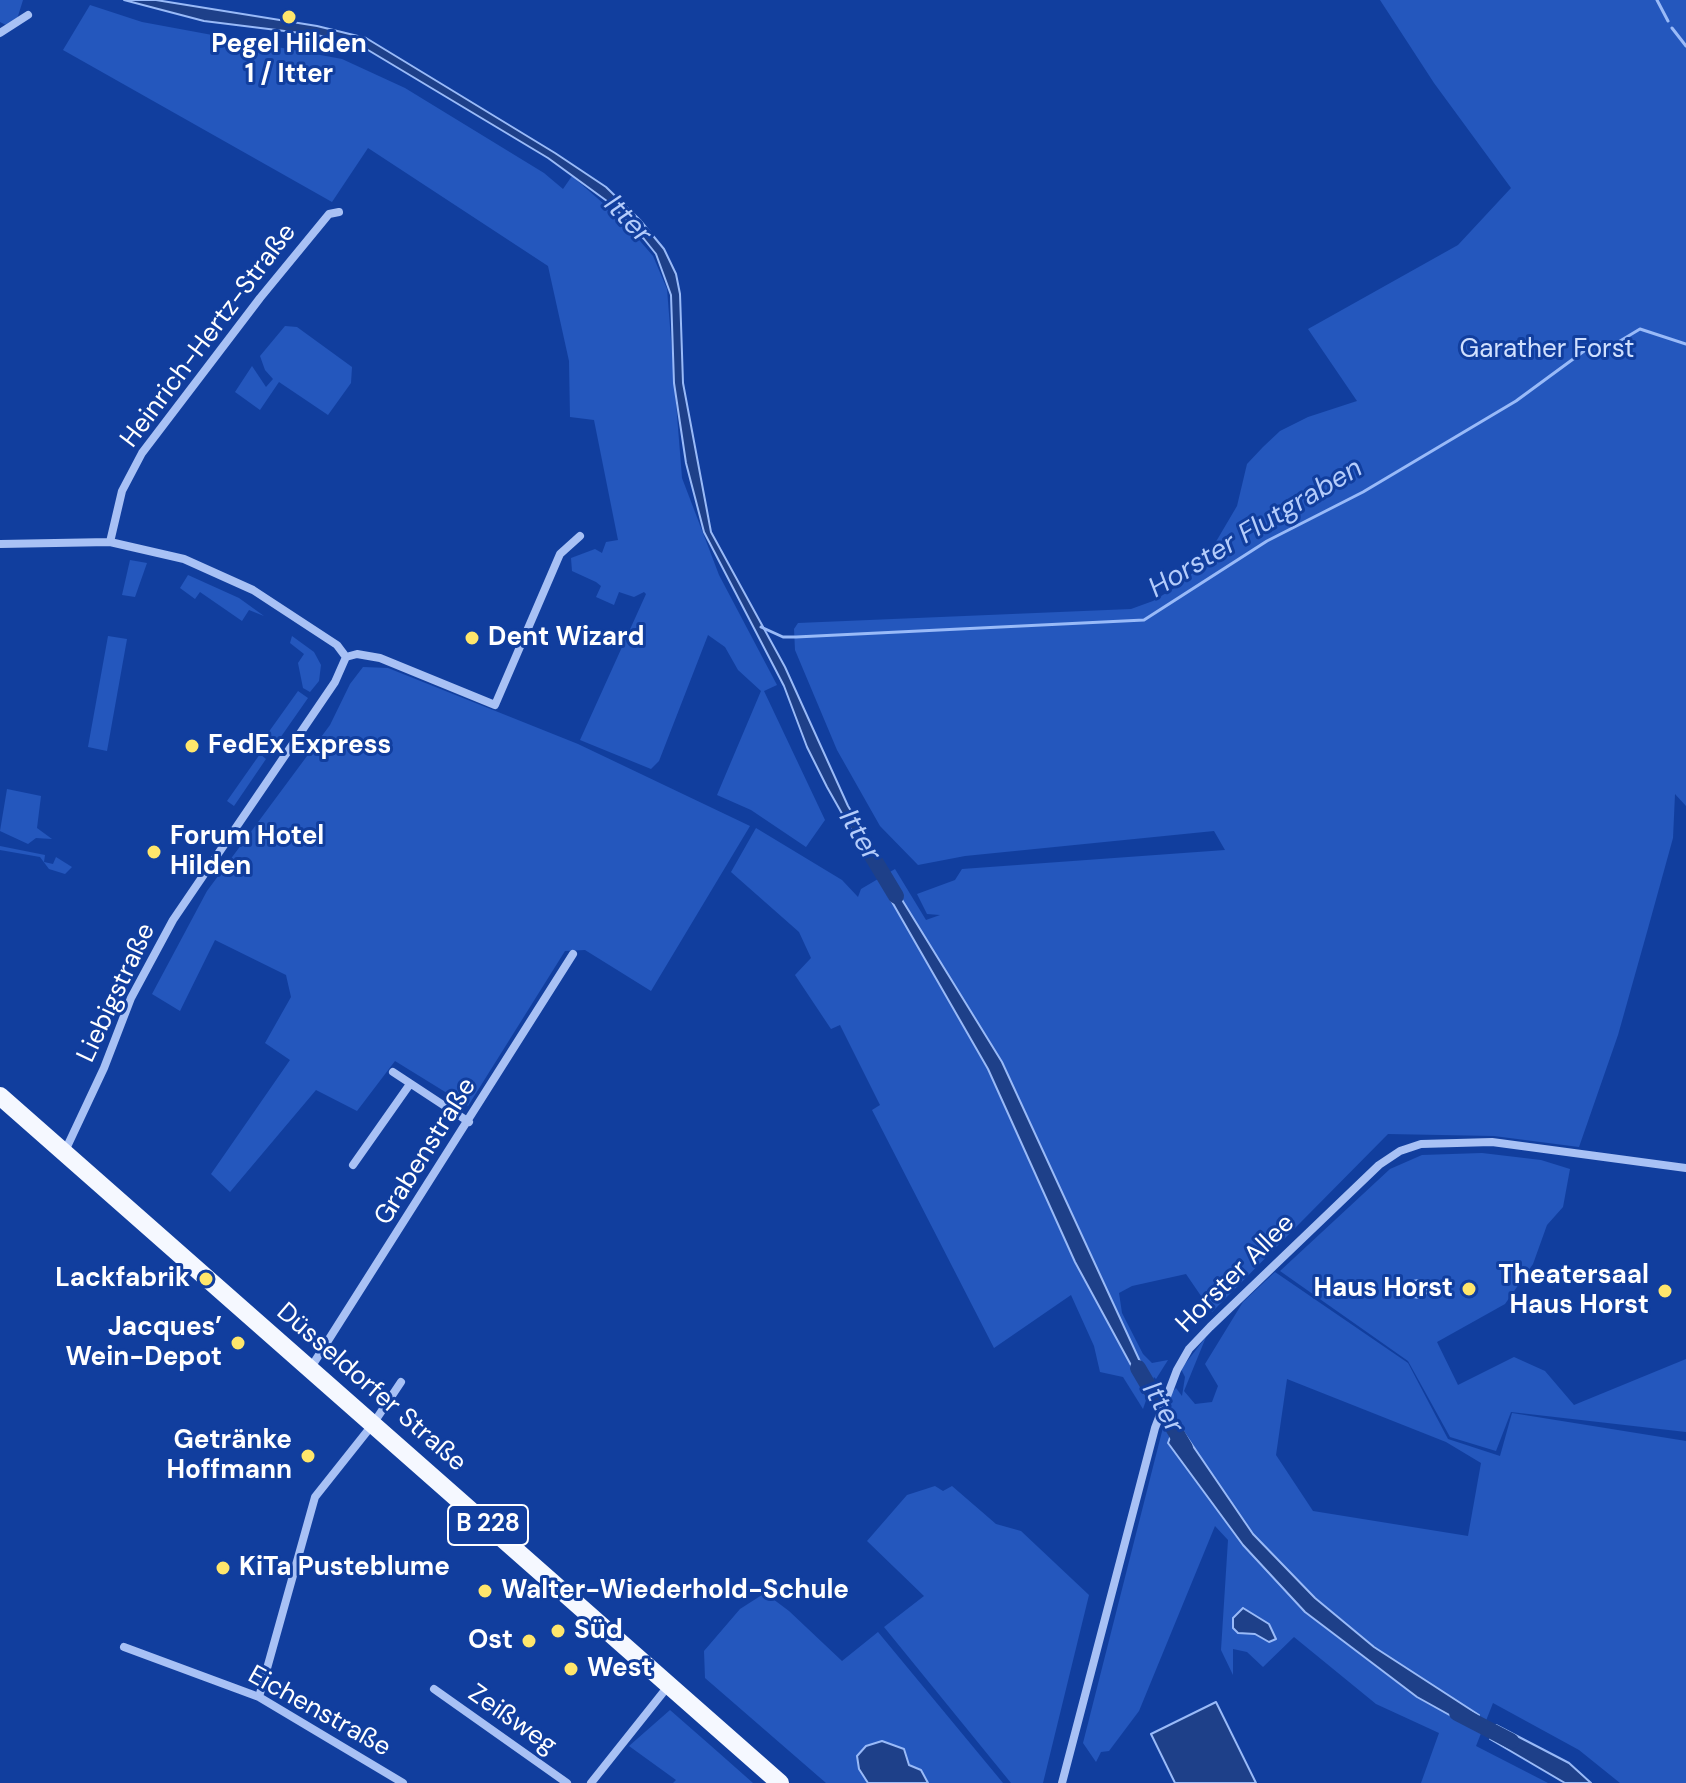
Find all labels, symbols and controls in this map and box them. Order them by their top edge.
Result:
marker: Pegel Hilden 1 / Itter [280,8,298,26]
place label: Pegel Hilden 1 / Itter [211,29,367,90]
water label: Itter [596,189,658,251]
street label: Heinrich-Hertz-Straße [115,218,303,454]
park label: Garather Forst [1460,334,1634,366]
water label: Horster Flutgraben [1143,452,1369,606]
place label: Dent Wizard [488,622,644,654]
marker: Dent Wizard [463,629,481,647]
place label: FedEx Express [208,730,391,762]
marker: FedEx Express [183,737,201,755]
water label: Itter [831,804,887,868]
place label: Forum Hotel Hilden [170,821,324,882]
marker: Forum Hotel Hilden [145,843,163,861]
street label: Liebigstraße [71,919,163,1067]
street label: Grabenstraße [368,1073,484,1231]
street label: Horster Allee [1170,1208,1302,1340]
place label: Theatersaal Haus Horst [1498,1260,1649,1322]
place label: Lackfabrik [55,1263,190,1295]
marker: Lackfabrik [197,1270,215,1288]
place label: Haus Horst [1313,1273,1453,1305]
marker: Haus Horst [1460,1280,1478,1298]
marker: Theatersaal Haus Horst [1656,1282,1674,1300]
street label: Düsseldorfer Straße [270,1297,472,1479]
place label: Jacques’ Wein-Depot [65,1312,222,1374]
marker: Jacques’ Wein-Depot [229,1334,247,1352]
water label: Itter [1134,1376,1190,1440]
place label: Getränke Hoffmann [166,1425,292,1486]
marker: Getränke Hoffmann [299,1447,317,1465]
road number: B 228 [448,1505,528,1545]
place label: KiTa Pusteblume [239,1552,450,1584]
marker: KiTa Pusteblume [214,1559,232,1577]
place label: Walter-Wiederhold-Schule [501,1575,849,1607]
marker: Walter-Wiederhold-Schule [476,1582,494,1600]
place label: Süd [574,1615,623,1647]
marker: Süd [549,1622,567,1640]
place label: Ost [468,1625,513,1657]
marker: Ost [520,1632,538,1650]
place label: West [587,1653,652,1685]
street label: Eichenstraße [242,1660,396,1764]
marker: West [562,1660,580,1678]
street label: Zeißweg [462,1678,562,1762]

